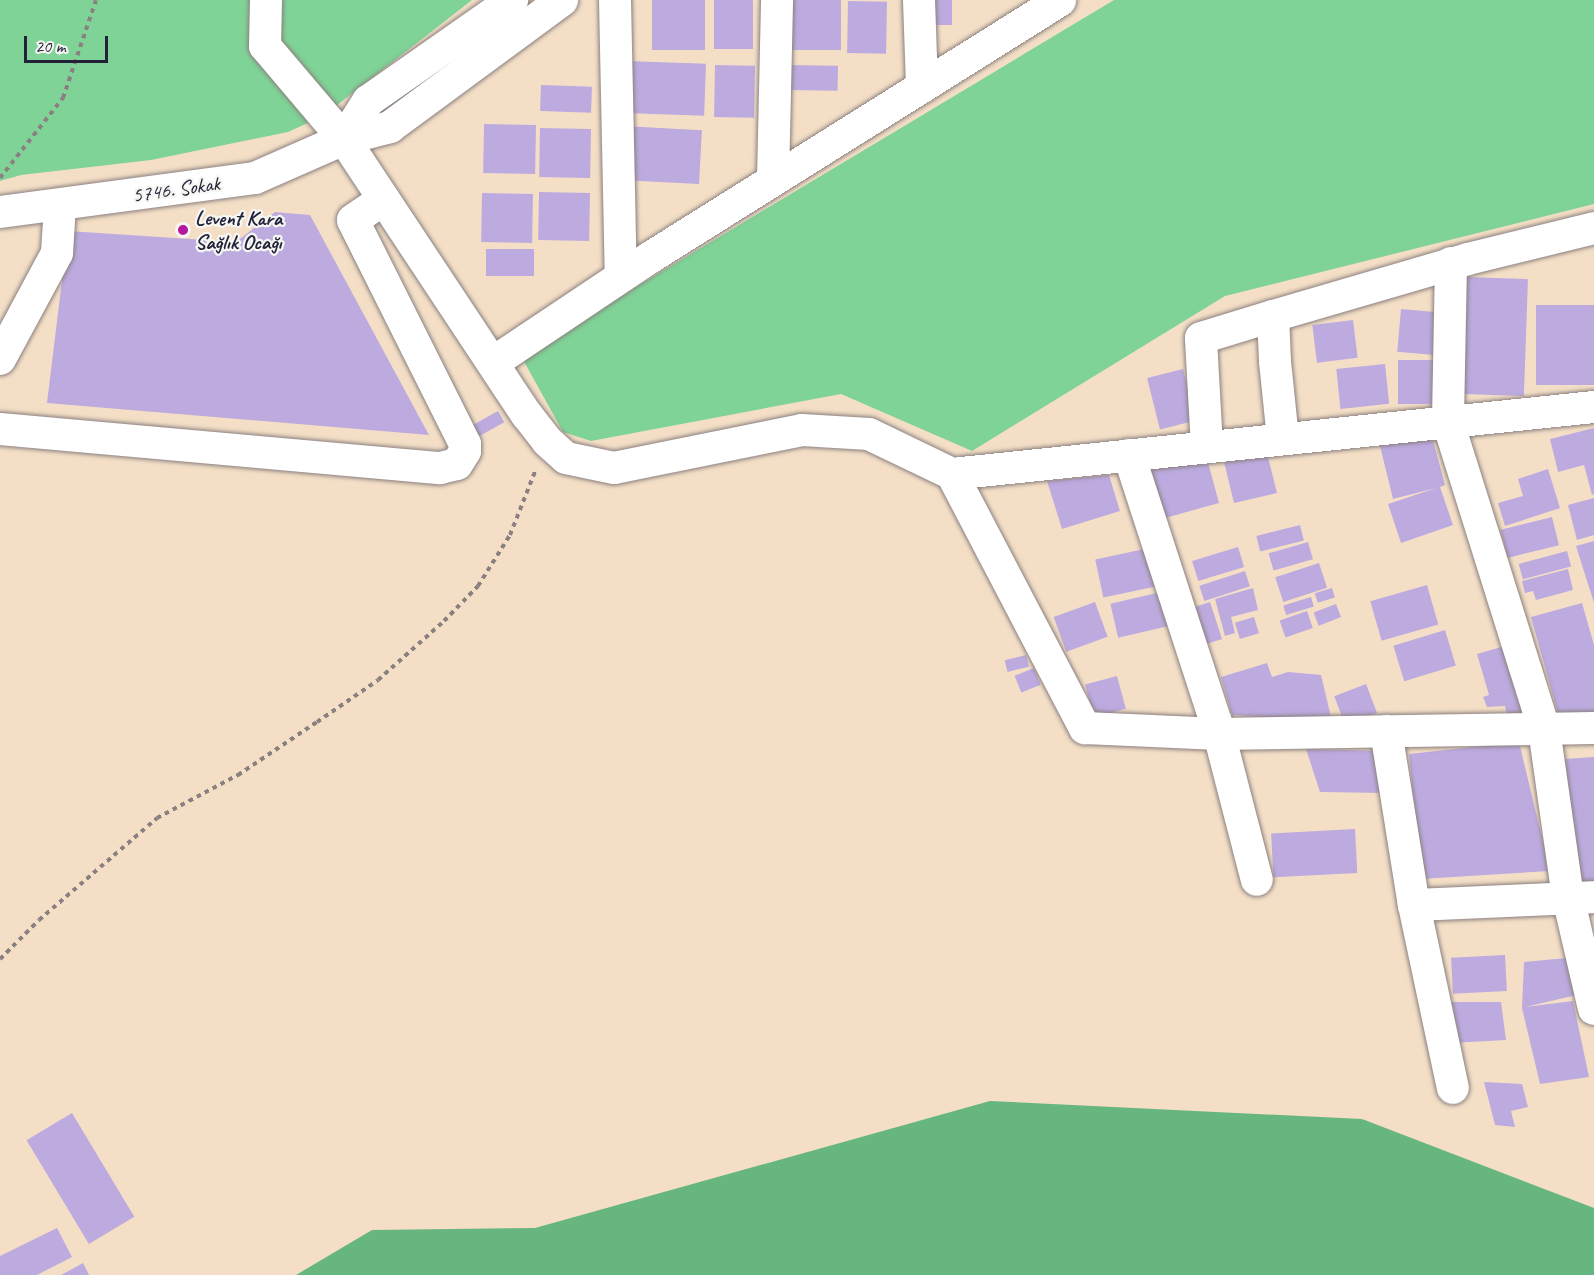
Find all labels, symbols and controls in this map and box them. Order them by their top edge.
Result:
scale bar [27,24,111,62]
text: 20 m [35,35,66,57]
street label: 5746. Sokak [131,170,221,208]
place label: Levent Kara Sağlık Ocağı [195,205,282,255]
marker: Levent Kara Sağlık Ocağı [176,223,190,237]

